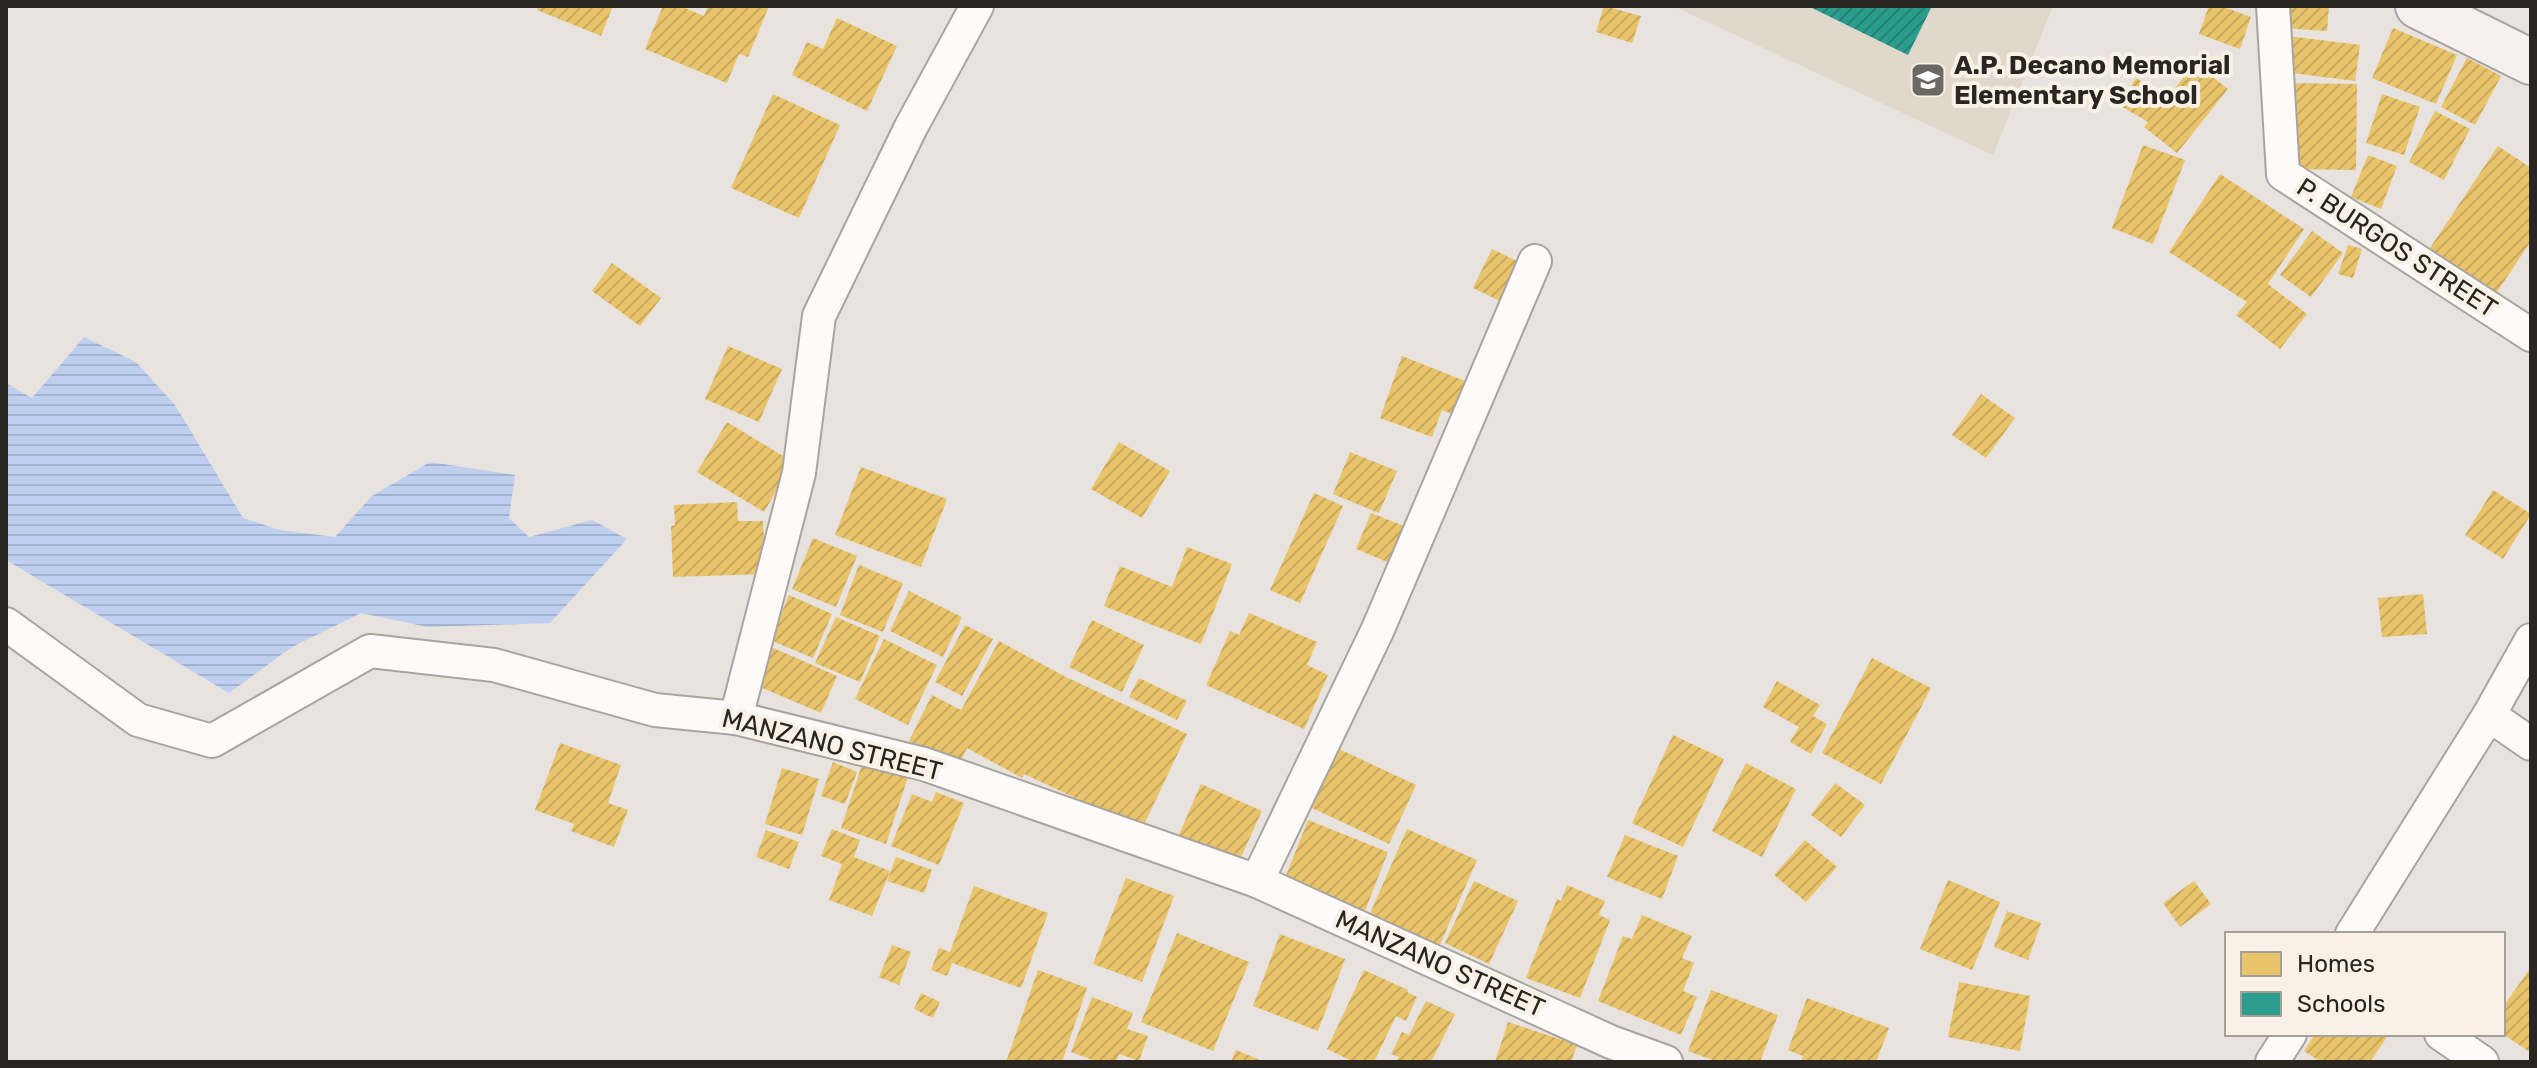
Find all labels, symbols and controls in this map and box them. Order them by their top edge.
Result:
place label: A.P. Decano Memorial Elementary School [1954,50,2230,111]
school or university icon: A.P. Decano Memorial Elementary School [1909,61,1947,99]
street label: P. BURGOS STREET [2291,172,2503,324]
street label: MANZANO STREET [719,703,945,787]
street label: MANZANO STREET [1331,904,1549,1024]
legend [2225,932,2505,1036]
text: Homes [2297,950,2375,978]
text: Schools [2297,990,2385,1018]

